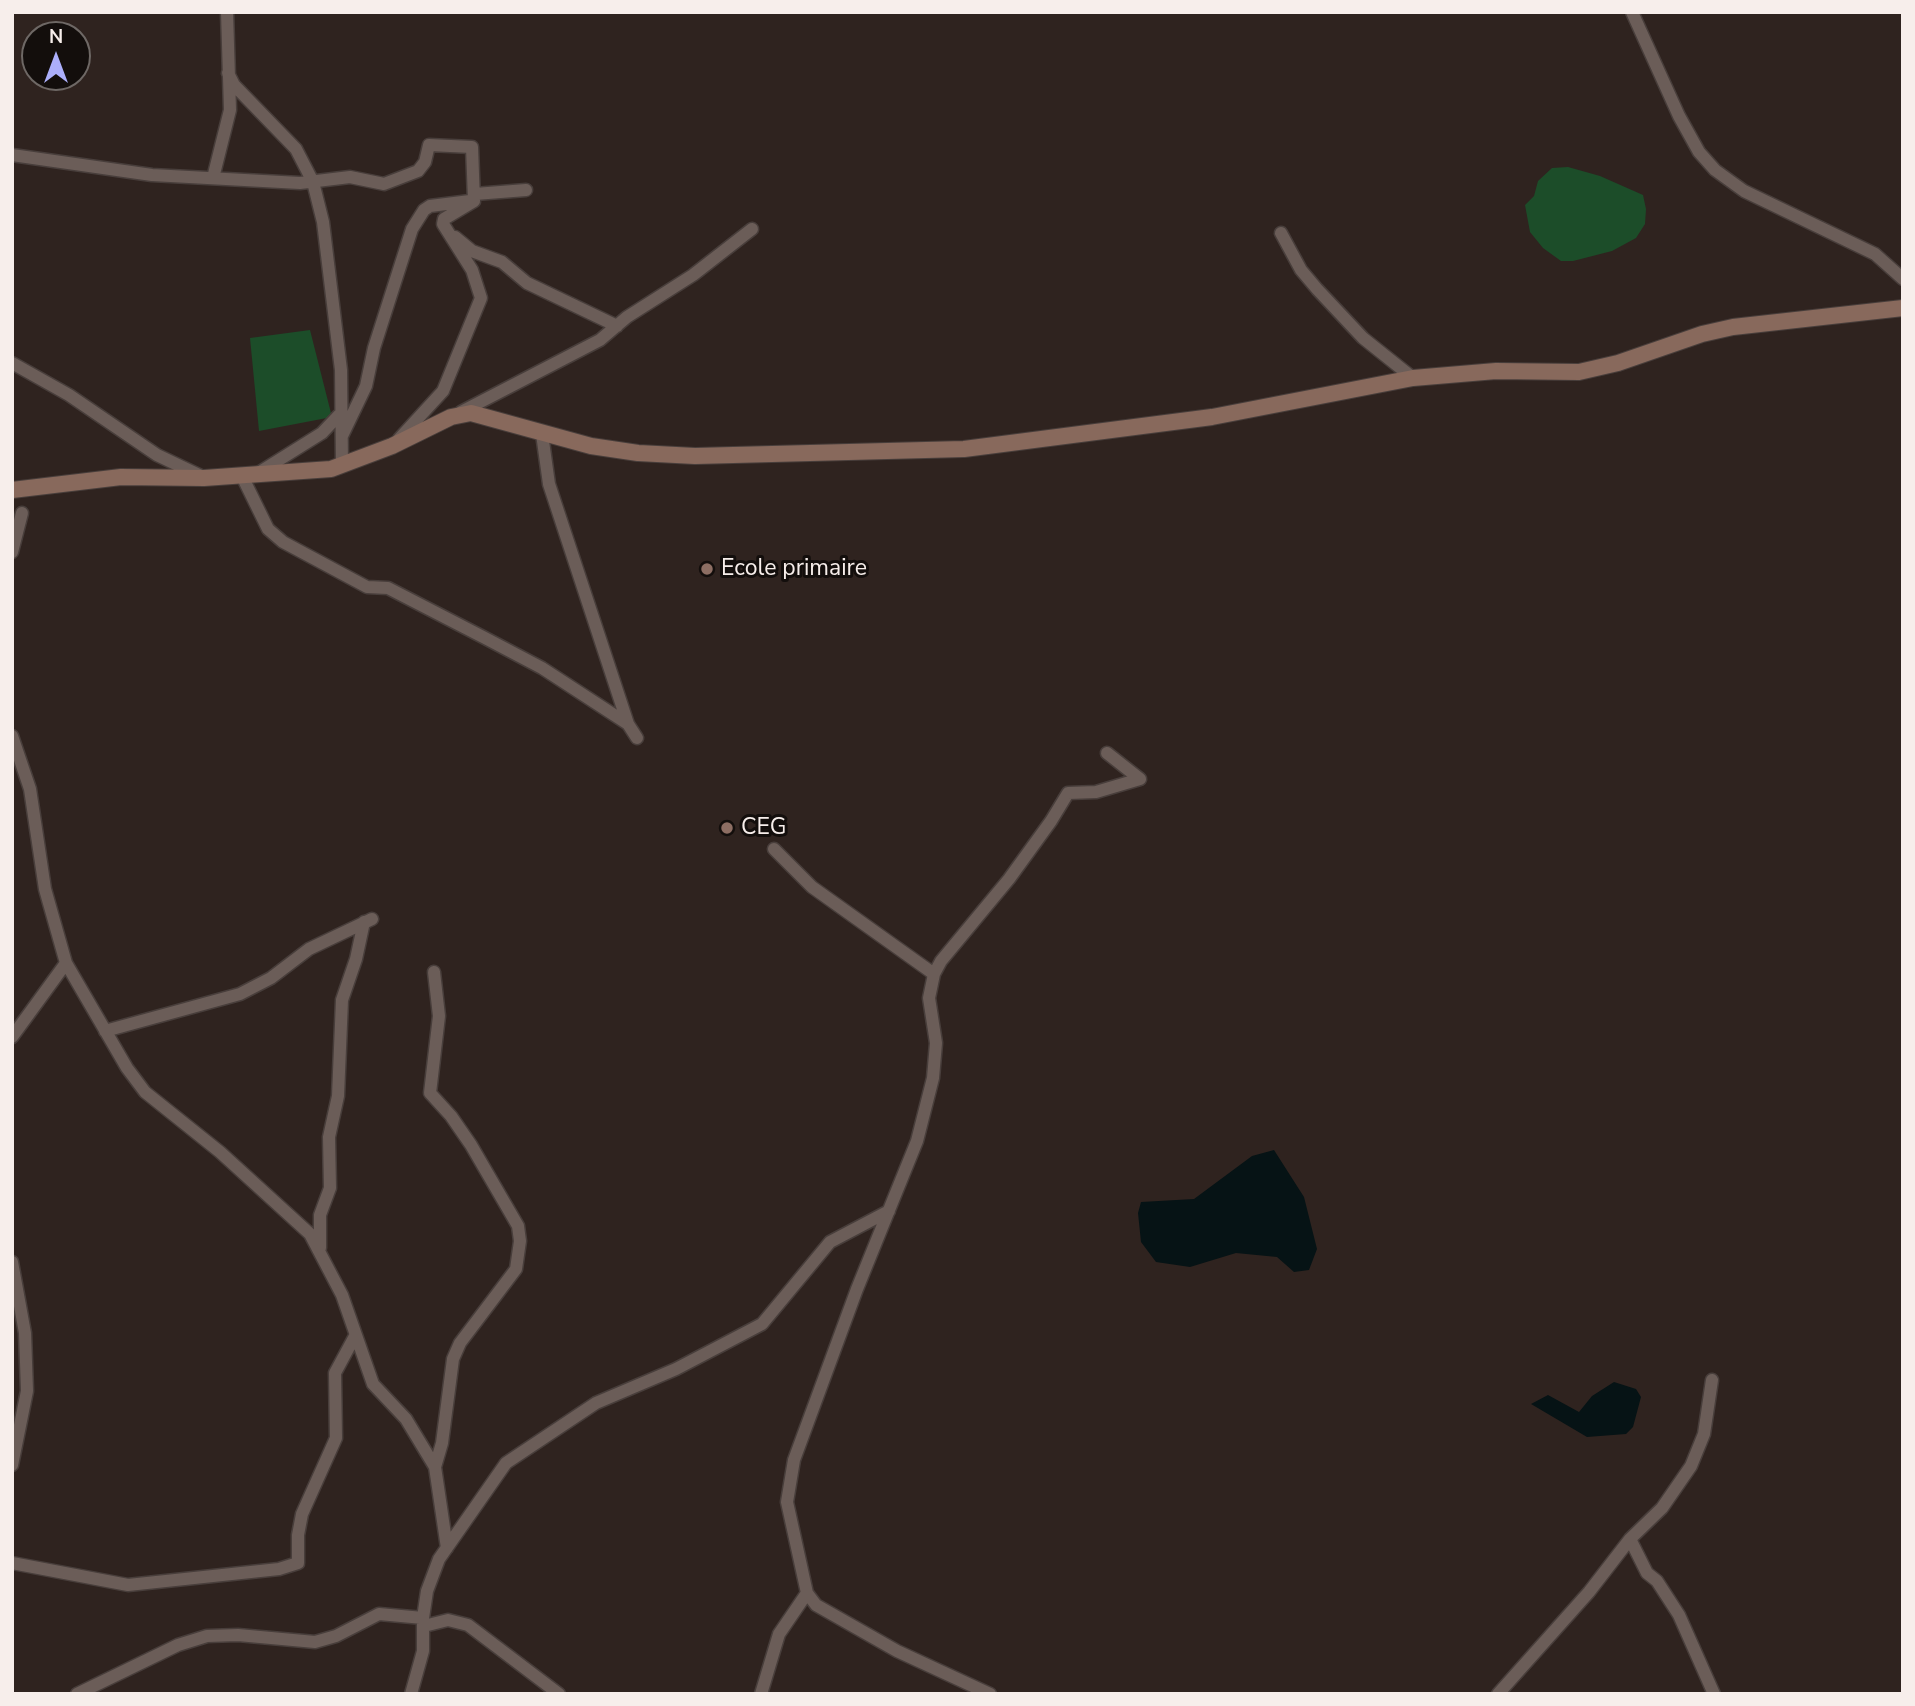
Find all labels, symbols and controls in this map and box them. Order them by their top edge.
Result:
north arrow [21,21,91,91]
text: N [49,24,63,50]
place label: Ecole primaire [721,555,867,583]
marker: Ecole primaire [699,561,715,577]
place label: CEG [741,814,787,842]
marker: CEG [719,820,735,836]

